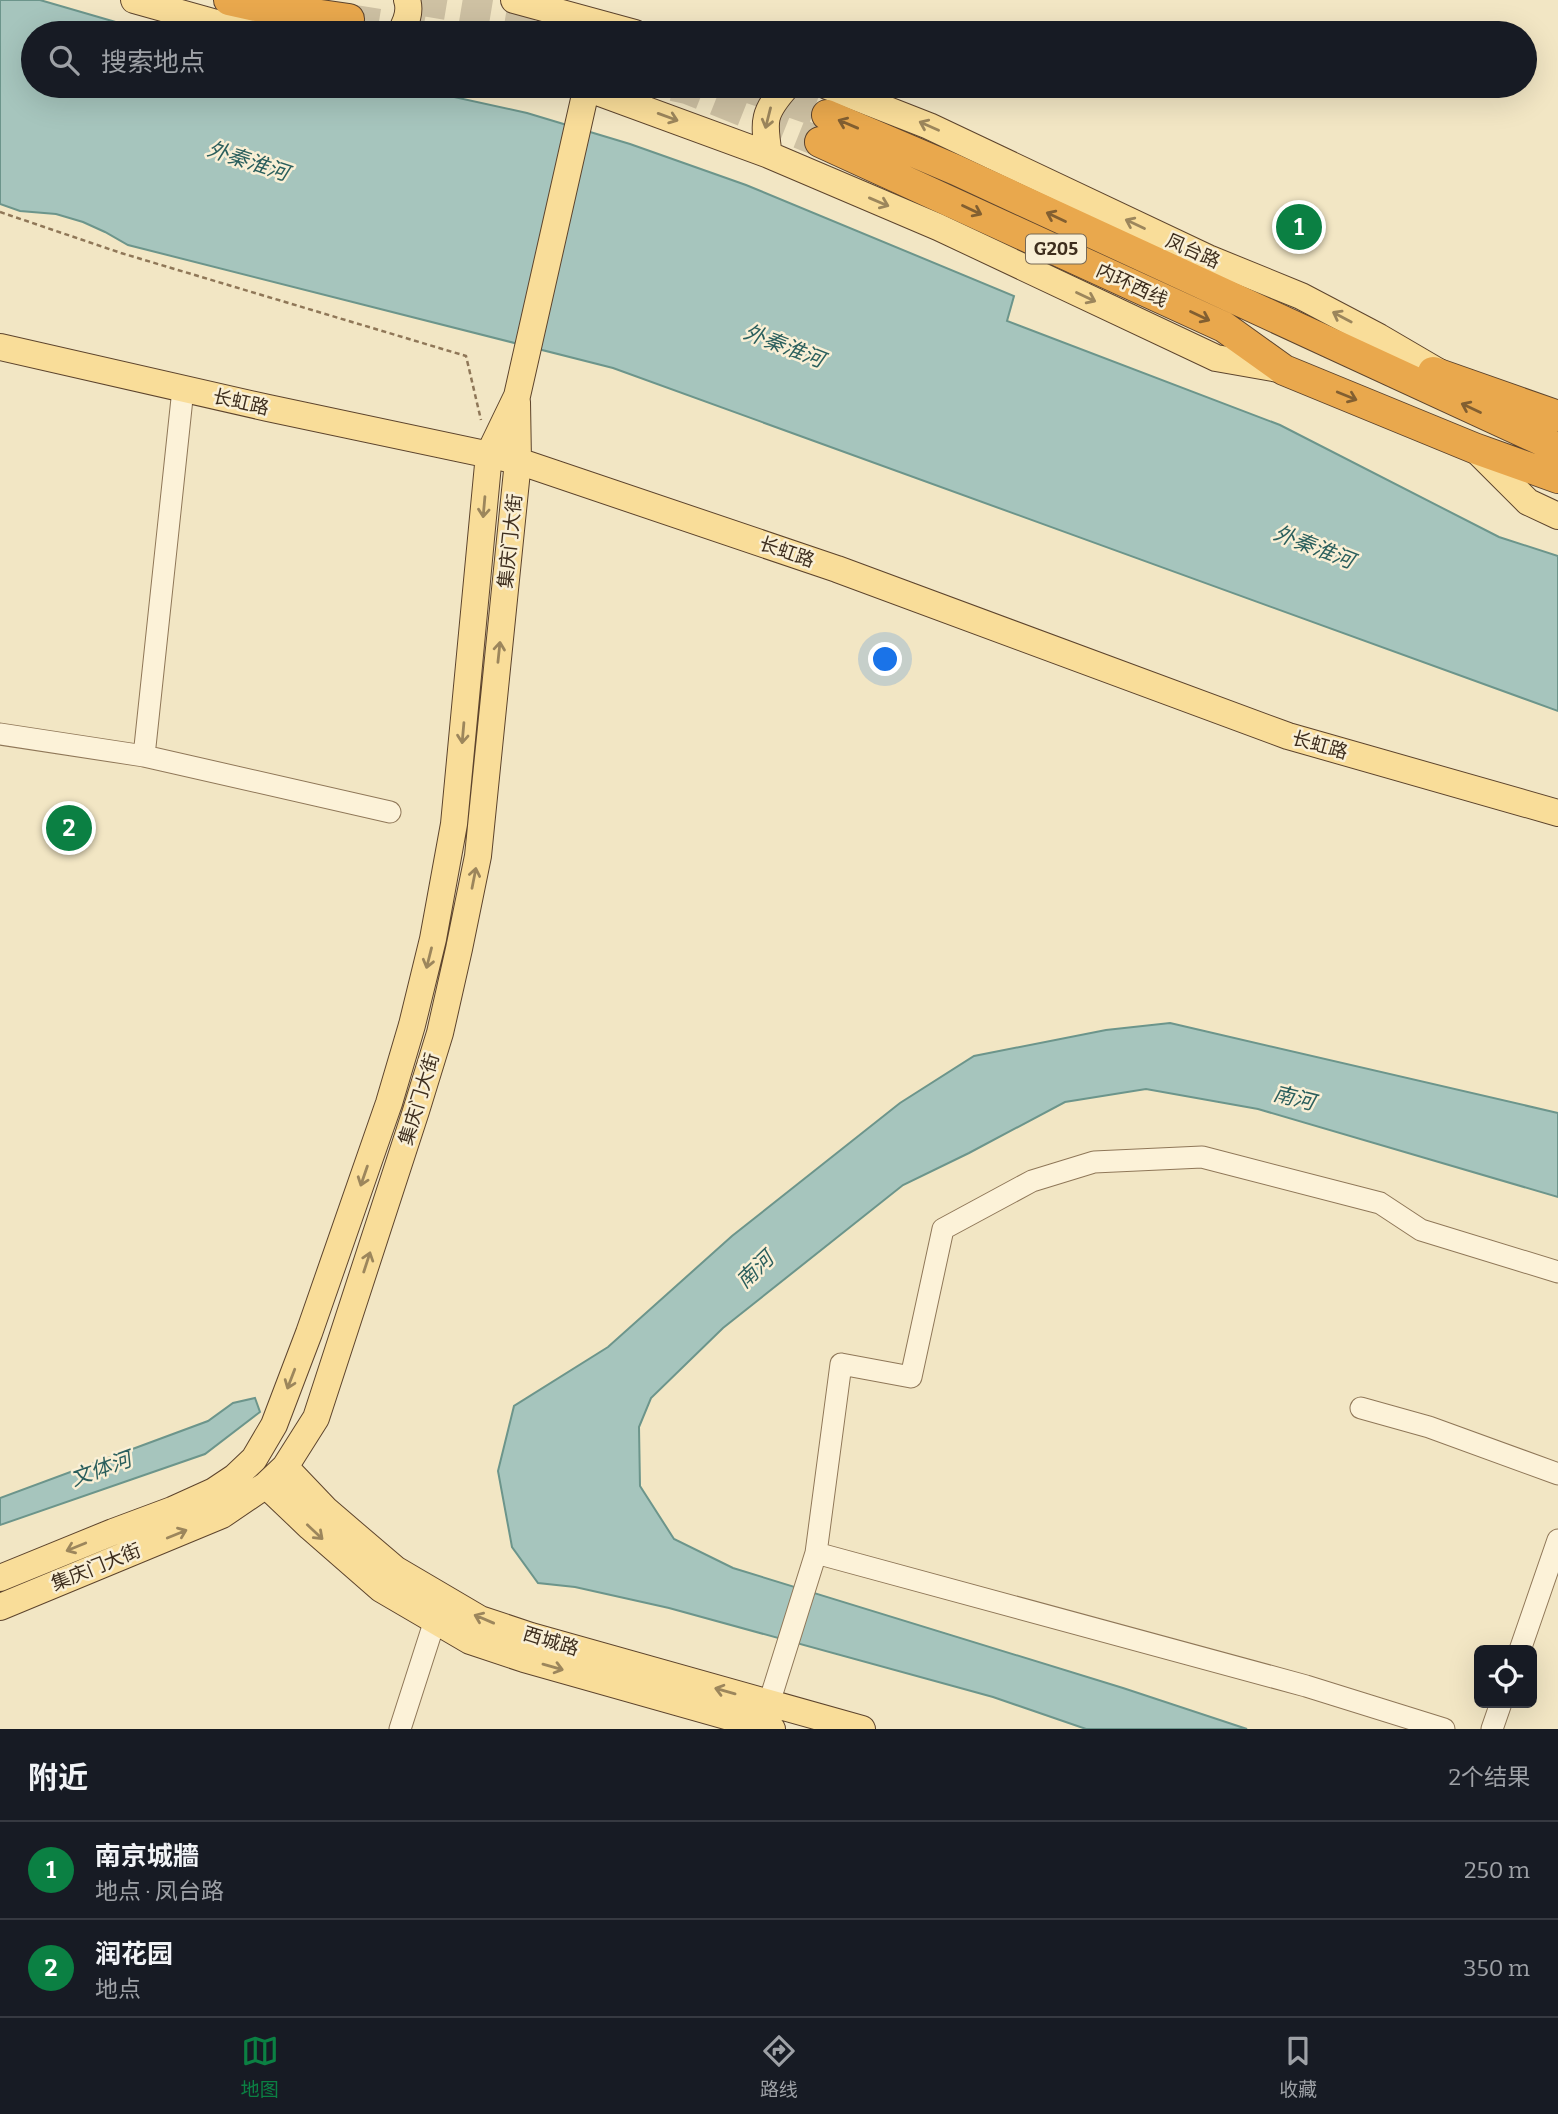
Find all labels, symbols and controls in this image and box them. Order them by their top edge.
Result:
search box [21,21,1537,98]
icon: search [45,41,83,79]
text: 搜索地点 [101,47,205,78]
one-way arrow [761,106,774,128]
one-way arrow [657,112,679,125]
one-way arrow [838,117,860,130]
one-way arrow [919,119,941,132]
water label: 外秦淮河 [204,136,296,188]
one-way arrow [868,196,890,209]
pin: 1 [1276,201,1322,253]
one-way arrow [961,204,982,217]
one-way arrow [1046,209,1067,223]
one-way arrow [1125,216,1146,230]
street label: 凤台路 [1162,229,1224,273]
road number: G205 [1026,234,1086,264]
street label: 内环西线 [1093,259,1171,311]
one-way arrow [1075,291,1096,304]
one-way arrow [1189,310,1210,324]
one-way arrow [1332,310,1353,323]
water label: 外秦淮河 [740,319,832,375]
street label: 长虹路 [211,384,271,420]
one-way arrow [1336,391,1358,404]
one-way arrow [1461,401,1482,414]
street label: 集庆门大街 [494,493,526,589]
one-way arrow [478,495,491,518]
water label: 外秦淮河 [1270,520,1362,576]
street label: 长虹路 [756,532,818,572]
one-way arrow [493,641,506,664]
your location [868,642,902,676]
one-way arrow [456,722,469,744]
street label: 长虹路 [1289,726,1351,764]
pin: 2 [46,802,92,854]
one-way arrow [467,867,481,890]
one-way arrow [422,946,435,969]
street label: 集庆门大街 [394,1050,444,1148]
water label: 南河 [1270,1080,1321,1117]
one-way arrow [357,1165,370,1187]
water label: 南河 [731,1243,782,1294]
one-way arrow [362,1251,375,1273]
one-way arrow [284,1368,297,1390]
water label: 文体河 [67,1445,139,1492]
one-way arrow [306,1524,323,1541]
one-way arrow [165,1527,187,1540]
street label: 集庆门大街 [48,1539,144,1595]
one-way arrow [66,1541,87,1554]
one-way arrow [474,1612,495,1625]
street label: 西城路 [520,1622,582,1660]
map controls [1474,1645,1537,1708]
button: locate [1474,1645,1537,1708]
one-way arrow [541,1661,563,1674]
one-way arrow [714,1684,737,1697]
text: 附近 [28,1760,88,1796]
text: 2个结果 [1448,1763,1530,1791]
text: 南京城牆 [95,1841,199,1872]
text: 1 [46,1856,56,1884]
text: 250 m [1464,1856,1530,1884]
text: 地点 · 凤台路 [95,1877,224,1905]
text: 润花园 [95,1939,173,1970]
text: 2 [45,1954,57,1982]
text: 350 m [1463,1954,1530,1982]
text: 地点 [95,1975,141,2003]
tab: 地图 [241,2032,279,2101]
tab: 路线 [760,2032,798,2101]
tab: 收藏 [1279,2032,1317,2101]

